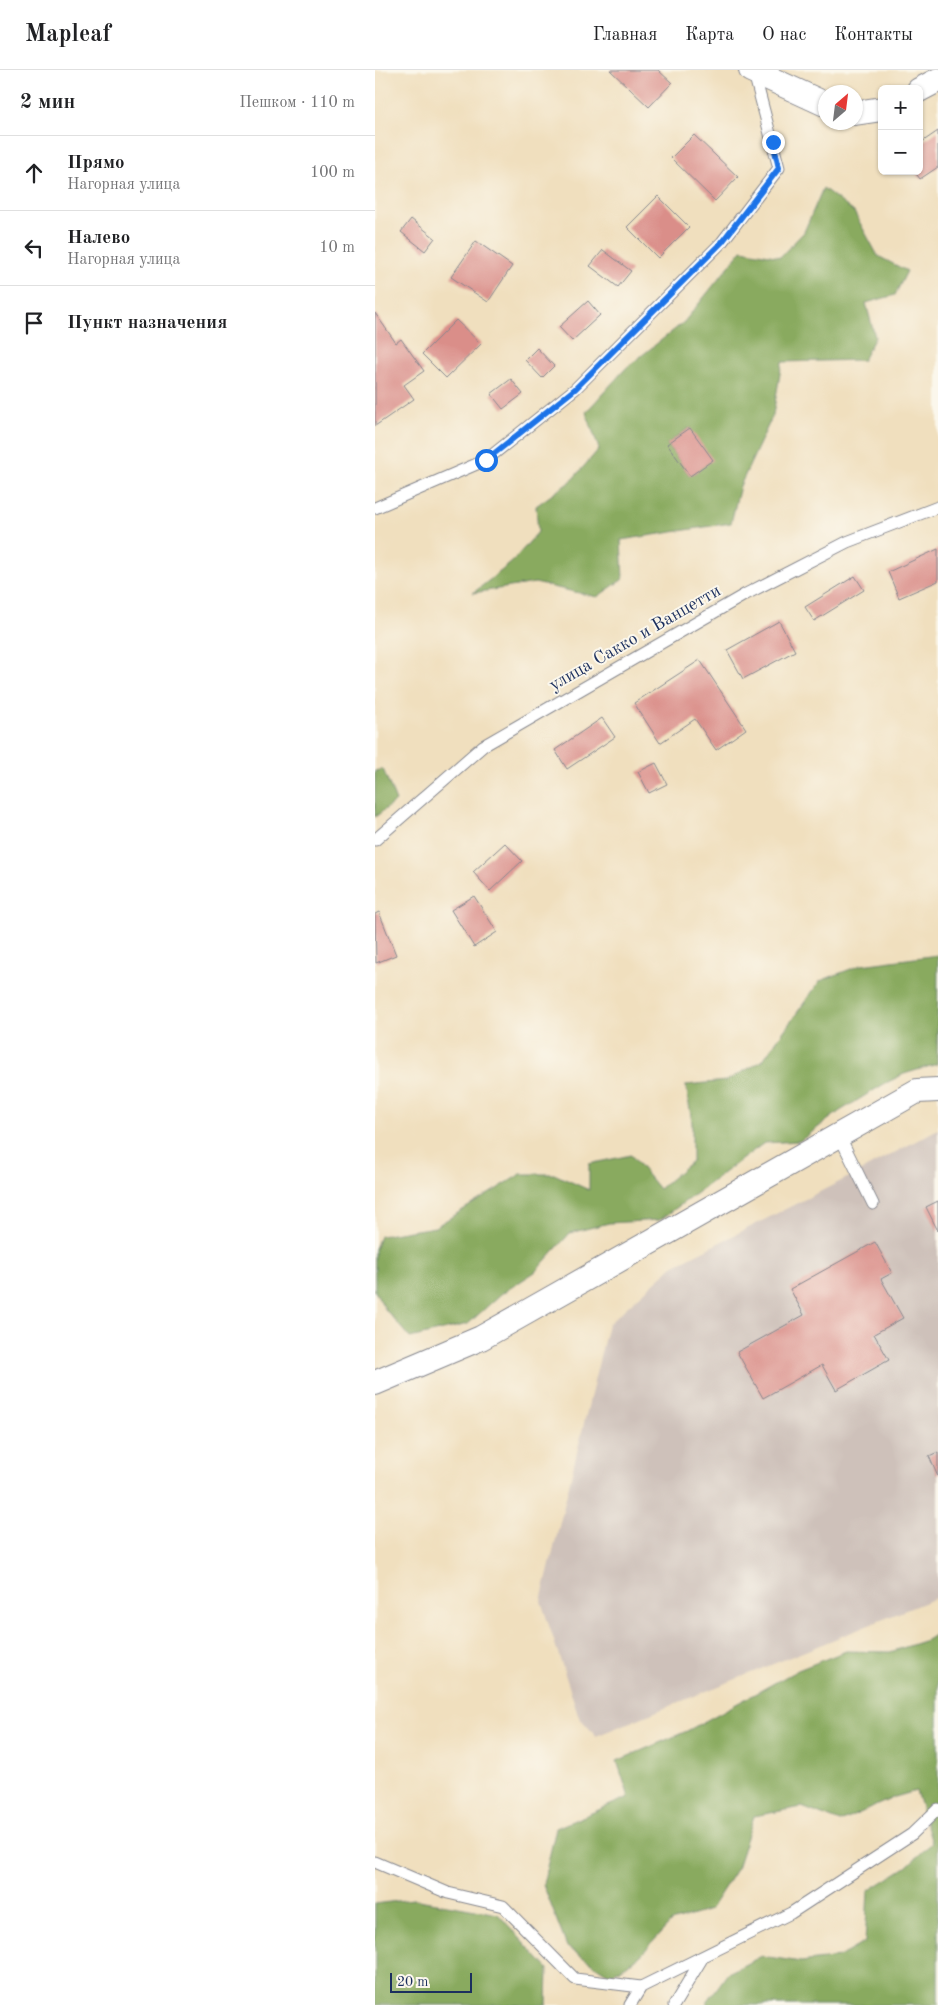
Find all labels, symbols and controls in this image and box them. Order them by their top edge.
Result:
text: Mapleaf [25,23,111,47]
text: Главная [593,26,657,44]
text: Карта [685,26,734,44]
text: О нас [762,26,806,44]
text: Контакты [834,26,913,44]
north arrow [818,85,863,130]
map controls [878,85,923,175]
button: + [878,85,923,130]
text: 2 мин [20,92,75,113]
text: Пешком · 110 m [239,95,355,111]
button: − [878,130,923,175]
route end [762,131,785,154]
text: Прямо [67,154,125,173]
icon: ahead [20,159,48,187]
text: 100 m [310,165,355,181]
text: Нагорная улица [67,177,180,193]
text: Налево [67,229,130,248]
icon: left [20,234,48,262]
text: 10 m [319,240,355,256]
text: Нагорная улица [67,252,180,268]
icon: arrive [20,309,48,337]
text: Пункт назначения [67,314,227,333]
route start [475,449,498,472]
street label: улица Сакко и Ванцетти [546,582,724,694]
scale bar [390,1970,473,1993]
text: 20 m [397,1975,428,1989]

